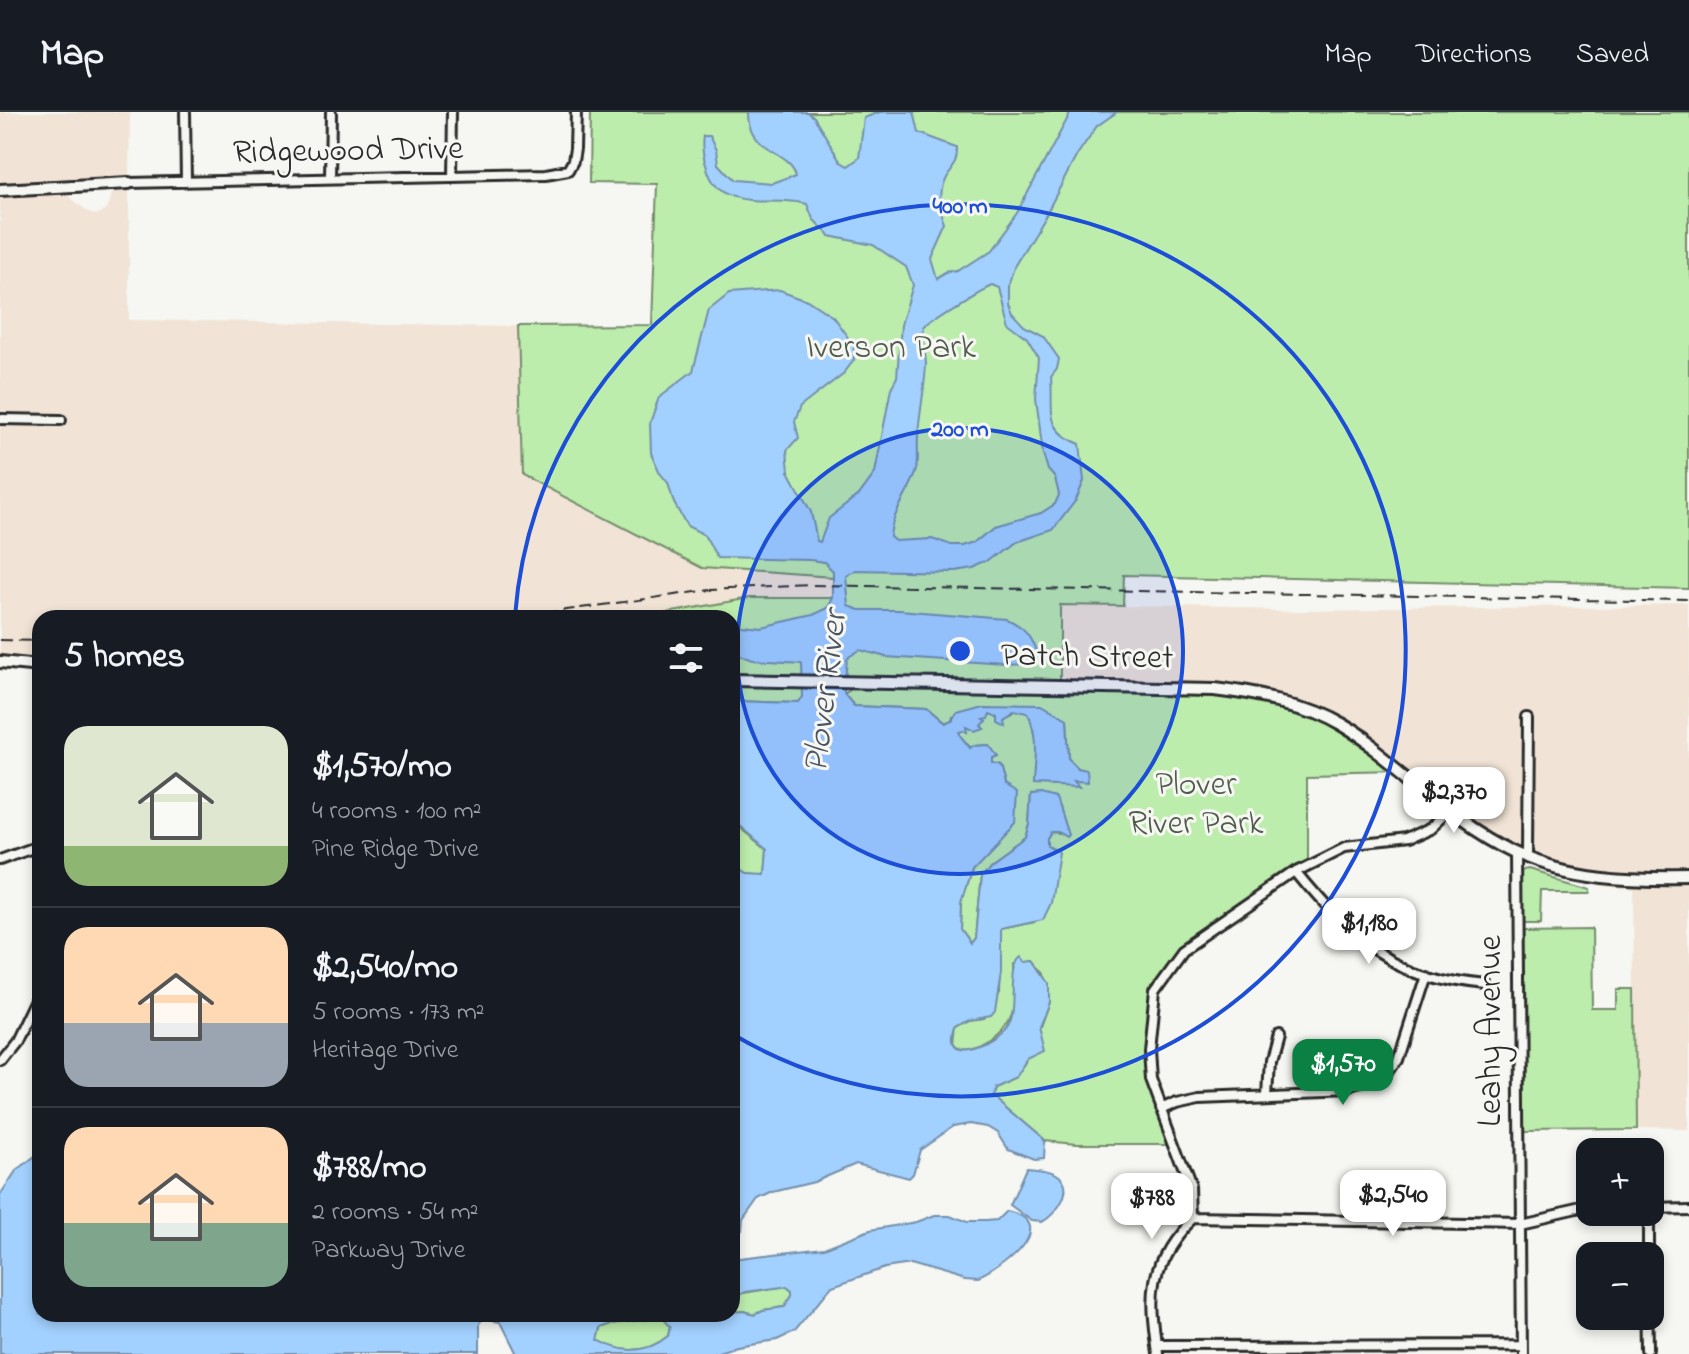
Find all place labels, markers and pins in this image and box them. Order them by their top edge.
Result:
centre of rings [946,637,974,665]
pin: $2,370 [1389,767,1519,835]
pin: $1,180 [1304,898,1434,966]
pin: $1,570 [1278,1039,1408,1107]
pin: $2,540 [1328,1170,1458,1238]
pin: $788 [1105,1173,1199,1241]

